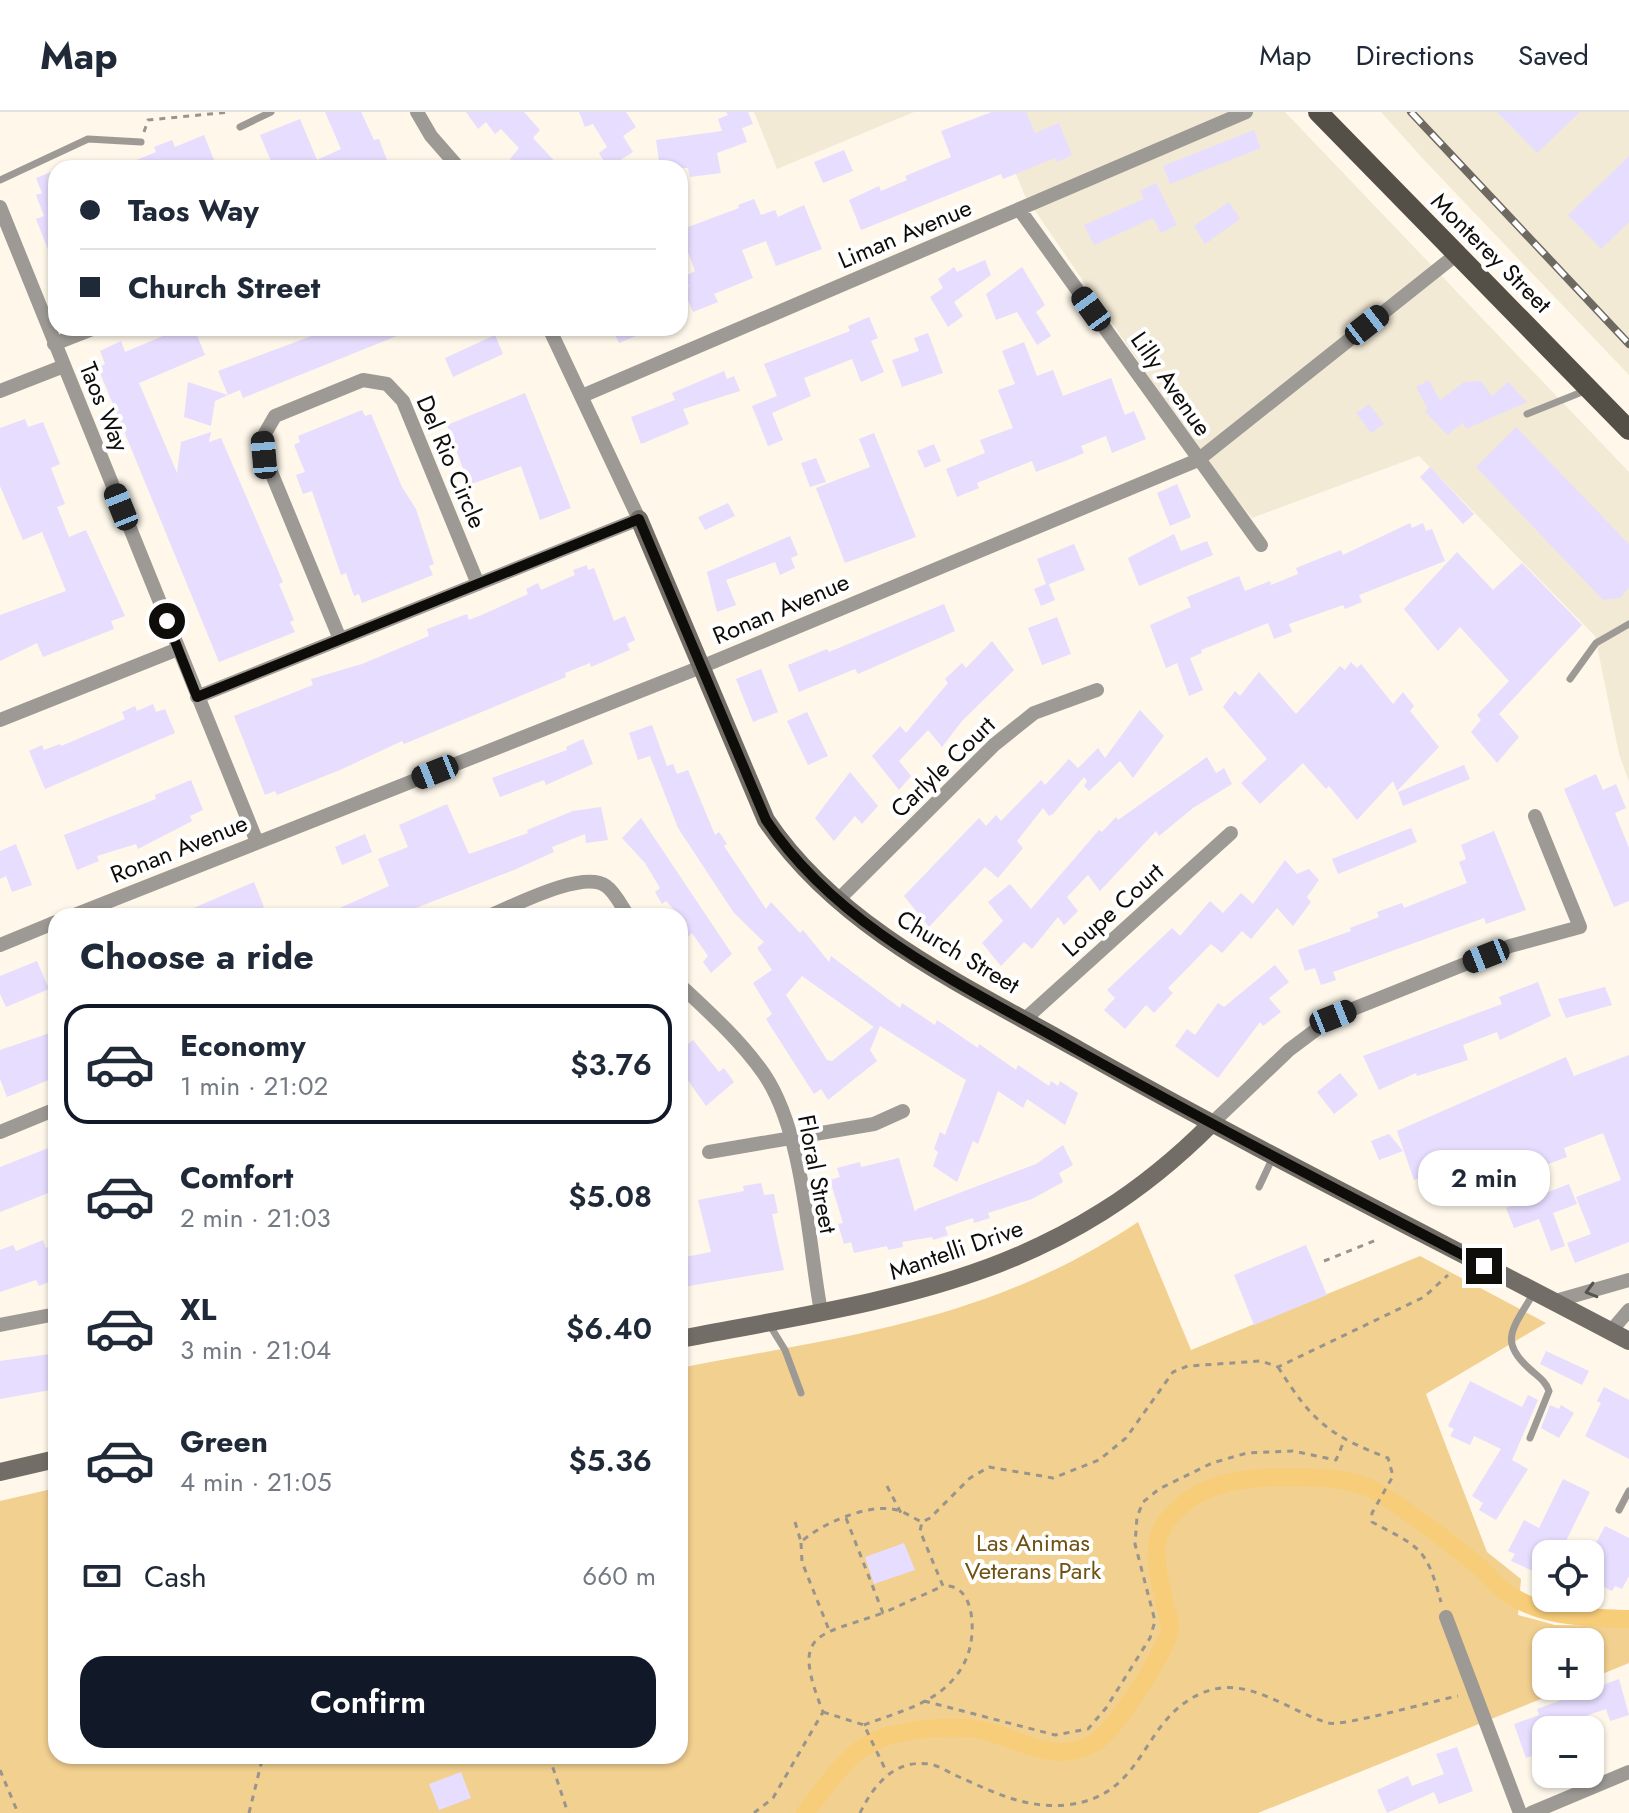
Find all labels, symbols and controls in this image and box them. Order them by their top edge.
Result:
text: Map [40,28,118,83]
text: Map [1259,35,1311,76]
text: Directions [1355,35,1474,76]
text: Saved [1518,35,1589,76]
street label: Monterey Street [1423,184,1560,321]
text: Taos Way [128,189,259,232]
street label: Liman Avenue [833,190,977,277]
text: Church Street [128,266,320,309]
car [1067,283,1115,335]
car [1341,301,1393,349]
street label: Lilly Avenue [1122,324,1220,443]
street label: Taos Way [71,357,138,457]
street label: Del Rio Circle [408,390,495,534]
car [250,430,278,480]
car [101,480,141,534]
street label: Ronan Avenue [707,564,854,653]
route start [149,603,185,639]
street label: Carlyle Court [882,708,1003,826]
car [408,752,462,792]
street label: Ronan Avenue [105,805,253,892]
street label: Loupe Court [1054,854,1171,965]
street label: Church Street [890,901,1027,1002]
text: Choose a ride [80,930,314,982]
car [1459,936,1513,976]
car [1306,997,1360,1037]
text: Economy [180,1024,306,1067]
icon: car [84,1028,156,1100]
text: $3.76 [570,1043,652,1086]
text: 1 min · 21:02 [180,1067,328,1105]
street label: Floral Street [789,1111,846,1237]
callout: 2 min [1418,1150,1550,1206]
text: Comfort [180,1156,293,1199]
text: 2 min [1451,1159,1517,1197]
icon: car [84,1160,156,1232]
text: $5.08 [568,1175,652,1218]
text: 2 min · 21:03 [180,1199,331,1237]
street label: Mantelli Drive [884,1210,1028,1289]
route end [1466,1248,1502,1284]
one-way arrow [1584,1282,1598,1298]
text: XL [180,1288,216,1331]
icon: car [84,1292,156,1364]
text: $6.40 [566,1307,652,1350]
text: 3 min · 21:04 [180,1331,331,1369]
text: Green [180,1420,268,1463]
icon: car [84,1424,156,1496]
text: $5.36 [569,1439,652,1482]
text: 4 min · 21:05 [180,1463,332,1501]
park label: Las Animas Veterans Park [965,1525,1102,1588]
map controls [1532,1540,1604,1788]
button: locate [1532,1540,1604,1612]
icon: cash [80,1554,124,1598]
text: Cash [144,1555,207,1598]
text: 660 m [582,1557,656,1595]
button: + [1532,1628,1604,1700]
button: Confirm [80,1656,656,1748]
button: − [1532,1716,1604,1788]

